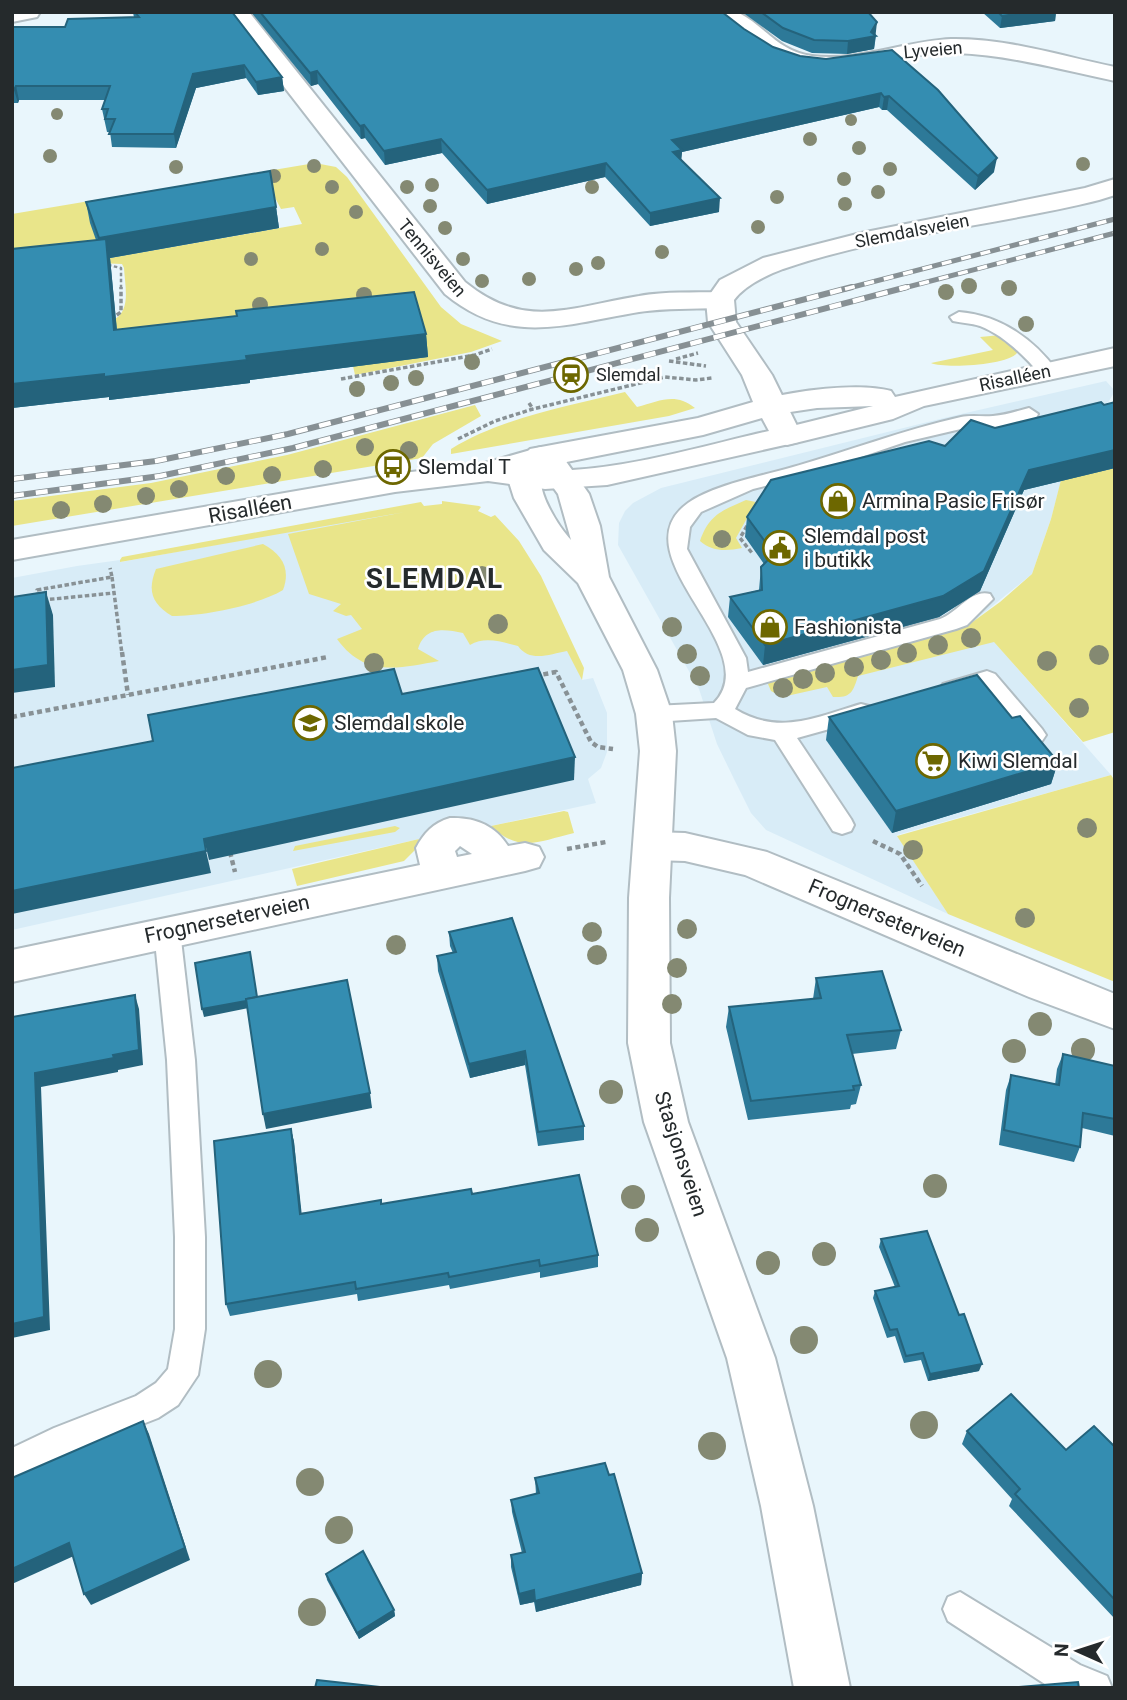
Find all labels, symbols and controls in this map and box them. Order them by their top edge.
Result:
street label: Lyveien [903,36,963,63]
street label: Slemdalsveien [853,209,971,252]
street label: Tennisveien [394,215,471,301]
station icon: Slemdal [552,356,590,394]
street label: Risalléen [977,360,1052,395]
place label: Slemdal [596,364,661,385]
bus stop icon: Slemdal T [374,448,412,486]
place label: Slemdal T [418,455,511,479]
shop icon: Armina Pasic Frisør [819,482,857,520]
place label: Armina Pasic Frisør [862,489,1045,513]
street label: Risalléen [206,490,294,528]
place label: Slemdal post i butikk [804,524,926,572]
public building icon: Slemdal post i butikk [761,529,799,567]
district label: SLEMDAL [366,562,504,595]
shop icon: Fashionista [751,608,789,646]
place label: Fashionista [794,615,902,639]
school or university icon: Slemdal skole [291,704,329,742]
place label: Slemdal skole [334,711,464,735]
supermarket icon: Kiwi Slemdal [914,742,952,780]
place label: Kiwi Slemdal [958,749,1078,773]
street label: Frognerseterveien [805,874,969,962]
street label: Frognerseterveien [142,890,312,948]
street label: Stasjonsveien [649,1088,713,1220]
north arrow [1043,1616,1113,1686]
text: N [1050,1643,1073,1657]

